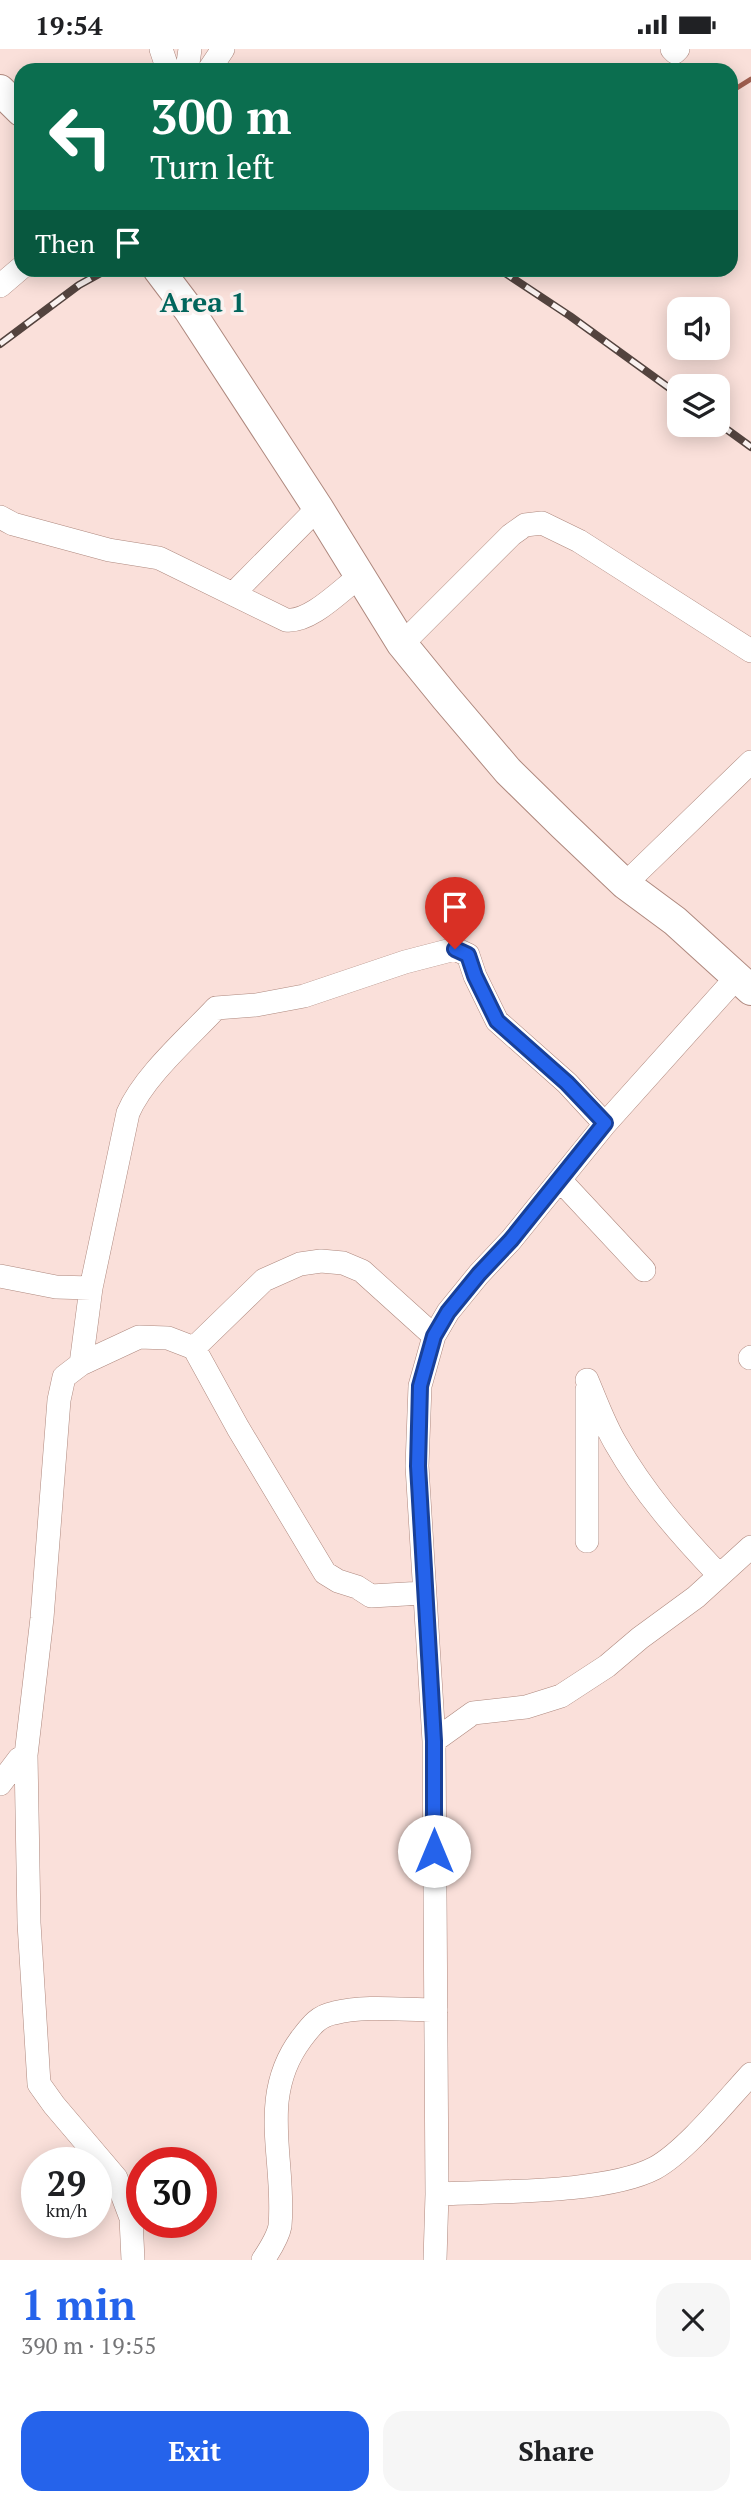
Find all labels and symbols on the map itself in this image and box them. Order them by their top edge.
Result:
district label: Area 1 [160,283,246,320]
pin [425,877,485,949]
position arrow [397,1814,471,1888]
speed limit sign: 30 [126,2147,217,2238]

